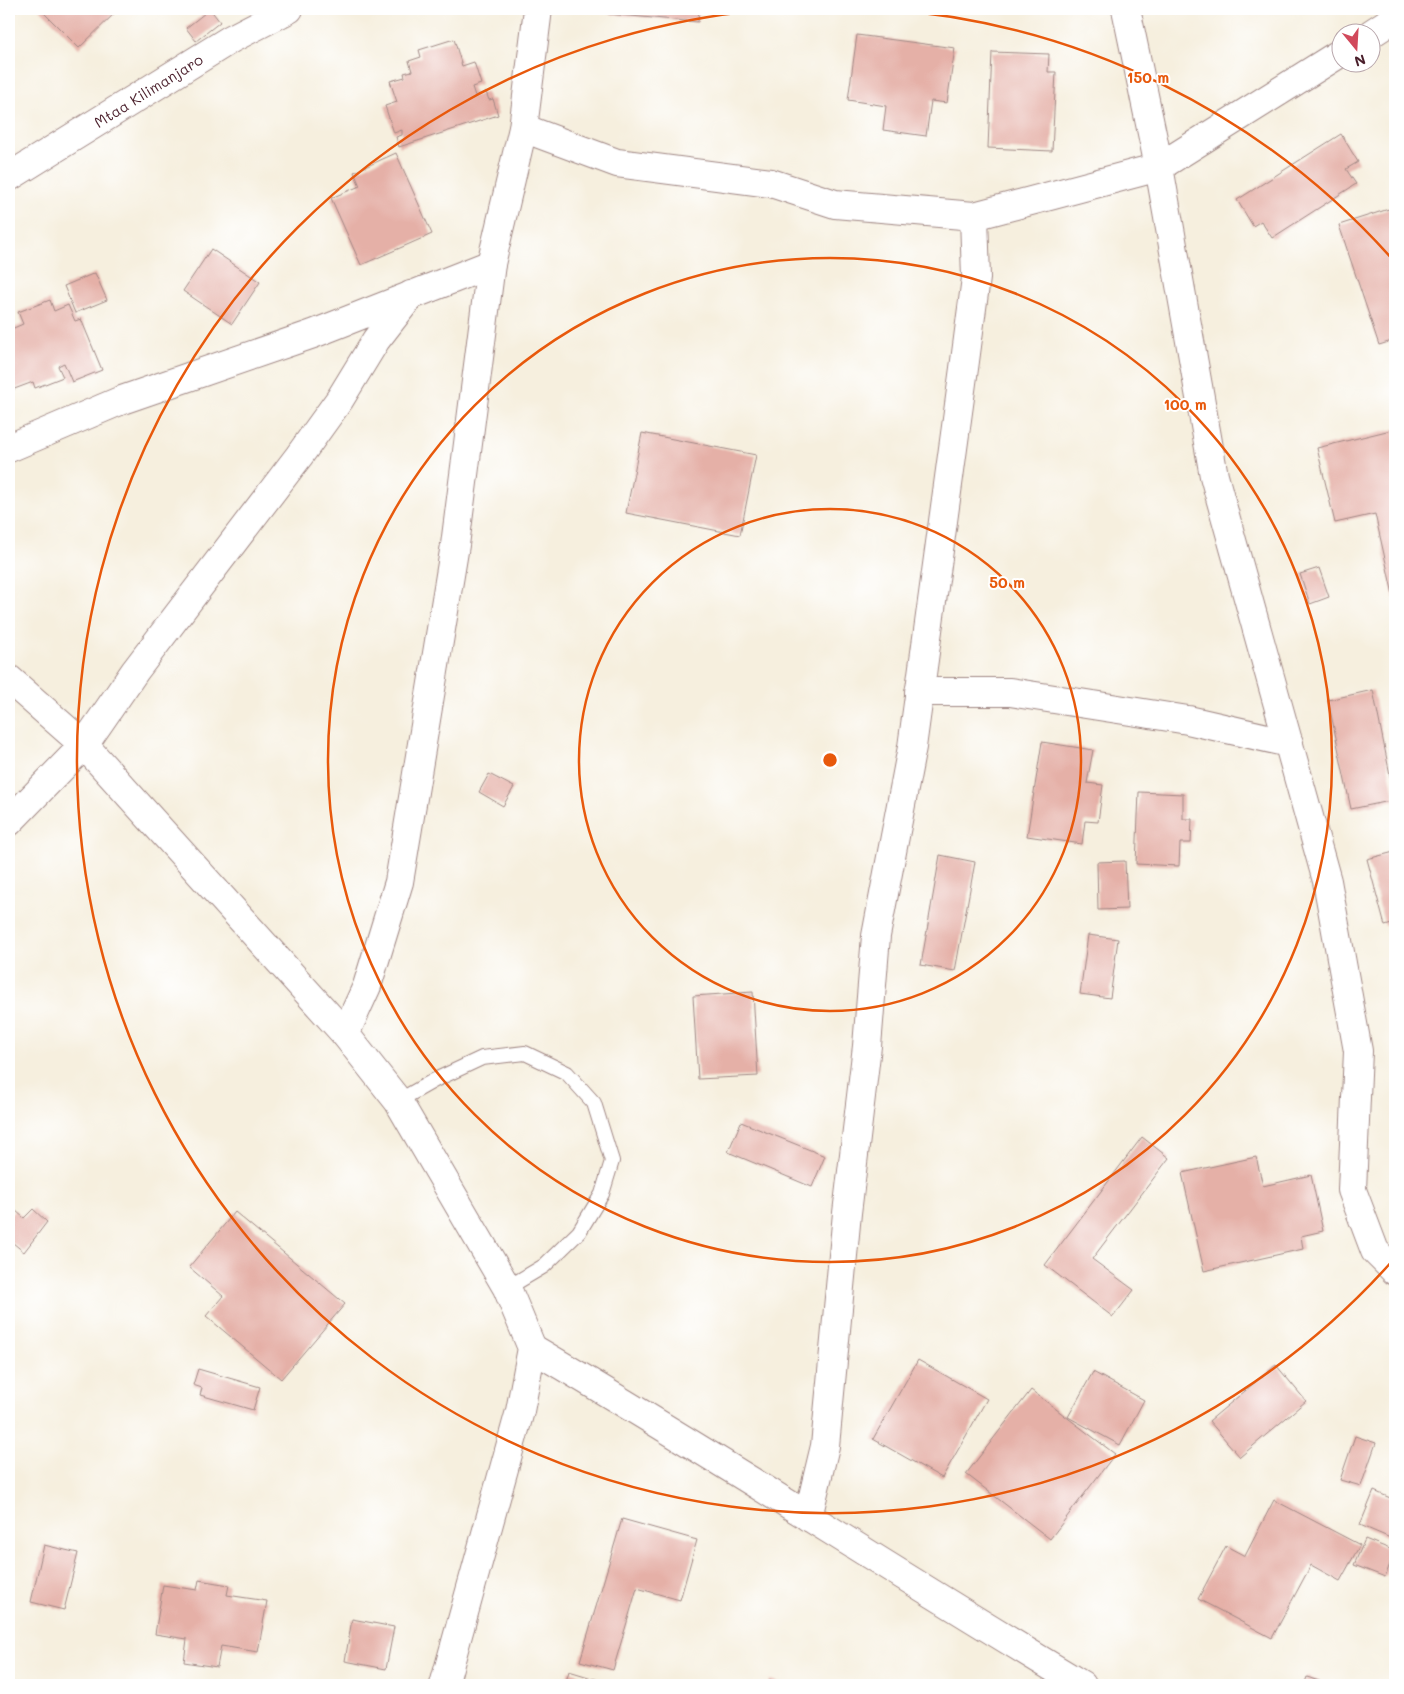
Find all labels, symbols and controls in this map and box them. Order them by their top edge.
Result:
north arrow [1332,22,1382,72]
street label: Mtaa Kilimanjaro [90,49,207,132]
text: N [1352,50,1368,72]
text: 150 m [1127,67,1169,87]
text: 100 m [1163,394,1207,414]
text: 50 m [989,572,1025,592]
centre of rings [821,751,839,769]

